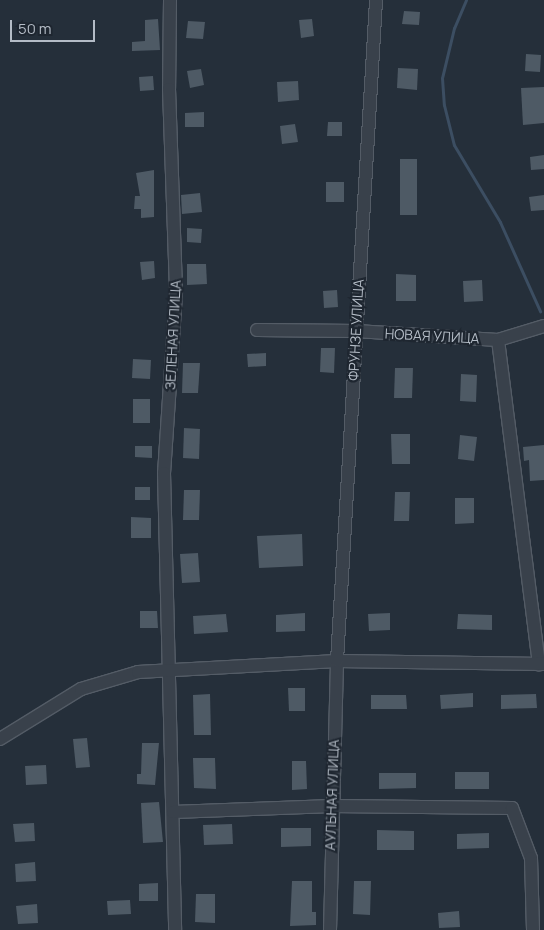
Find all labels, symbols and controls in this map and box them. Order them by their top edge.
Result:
scale bar [12,10,98,42]
text: 50 m [18,18,52,39]
street label: ФРУНЗЕ УЛИЦА [345,279,367,381]
street label: ЗЕЛЕНАЯ УЛИЦА [162,280,184,390]
street label: НОВАЯ УЛИЦА [384,325,480,347]
street label: АУЛЬНАЯ УЛИЦА [322,739,342,851]

